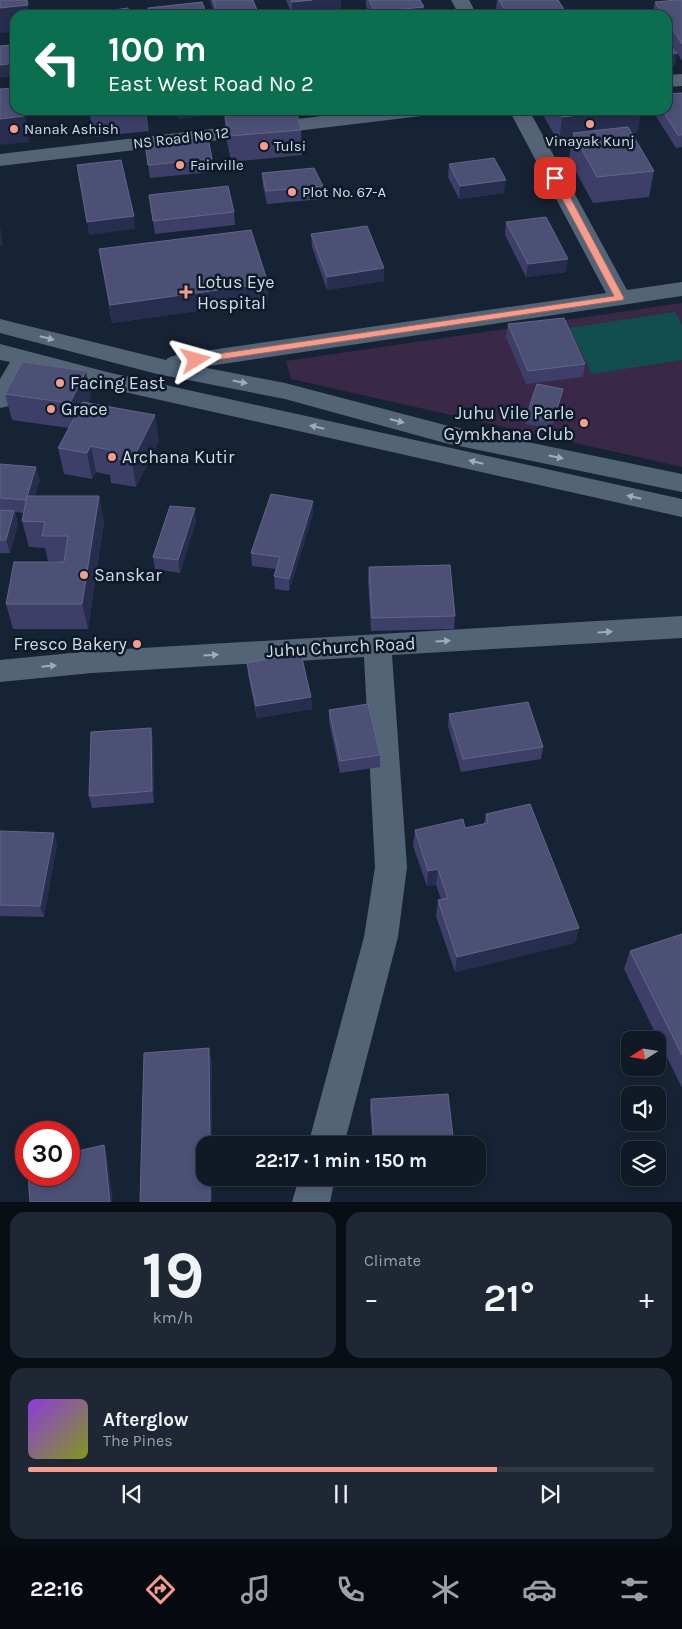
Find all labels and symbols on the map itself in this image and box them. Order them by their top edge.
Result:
marker: Vinayak Kunj [584,118,596,130]
place label: Nanak Ashish [24,120,119,138]
marker: Nanak Ashish [8,123,20,135]
street label: NS Road No 12 [132,123,230,153]
place label: Vinayak Kunj [545,132,635,150]
place label: Tulsi [274,137,306,155]
marker: Tulsi [258,140,270,152]
place label: Fairville [190,156,244,174]
pin [534,157,576,199]
marker: Fairville [174,159,186,171]
place label: Plot No. 67-A [302,183,386,201]
marker: Plot No. 67-A [286,186,298,198]
place label: Lotus Eye Hospital [197,271,274,314]
marker: Lotus Eye Hospital [179,285,193,299]
position arrow [169,333,221,385]
one-way arrow [40,334,55,342]
place label: Facing East [70,372,165,394]
marker: Facing East [54,377,66,389]
one-way arrow [232,378,247,386]
place label: Grace [61,398,108,420]
place label: Juhu Vile Parle Gymkhana Club [444,402,574,445]
marker: Grace [45,403,57,415]
one-way arrow [390,417,405,425]
marker: Juhu Vile Parle Gymkhana Club [578,417,590,429]
one-way arrow [309,422,325,430]
place label: Archana Kutir [122,446,235,468]
marker: Archana Kutir [106,451,118,463]
one-way arrow [548,453,563,461]
one-way arrow [468,458,483,466]
one-way arrow [627,493,642,501]
place label: Sanskar [94,564,162,586]
marker: Sanskar [78,569,90,581]
one-way arrow [597,627,613,635]
street label: Juhu Church Road [266,632,416,662]
place label: Fresco Bakery [14,633,128,655]
one-way arrow [435,637,451,645]
marker: Fresco Bakery [131,638,143,650]
one-way arrow [203,650,219,658]
one-way arrow [41,662,57,670]
north arrow [621,1031,666,1076]
speed limit sign: 30 [15,1121,80,1186]

